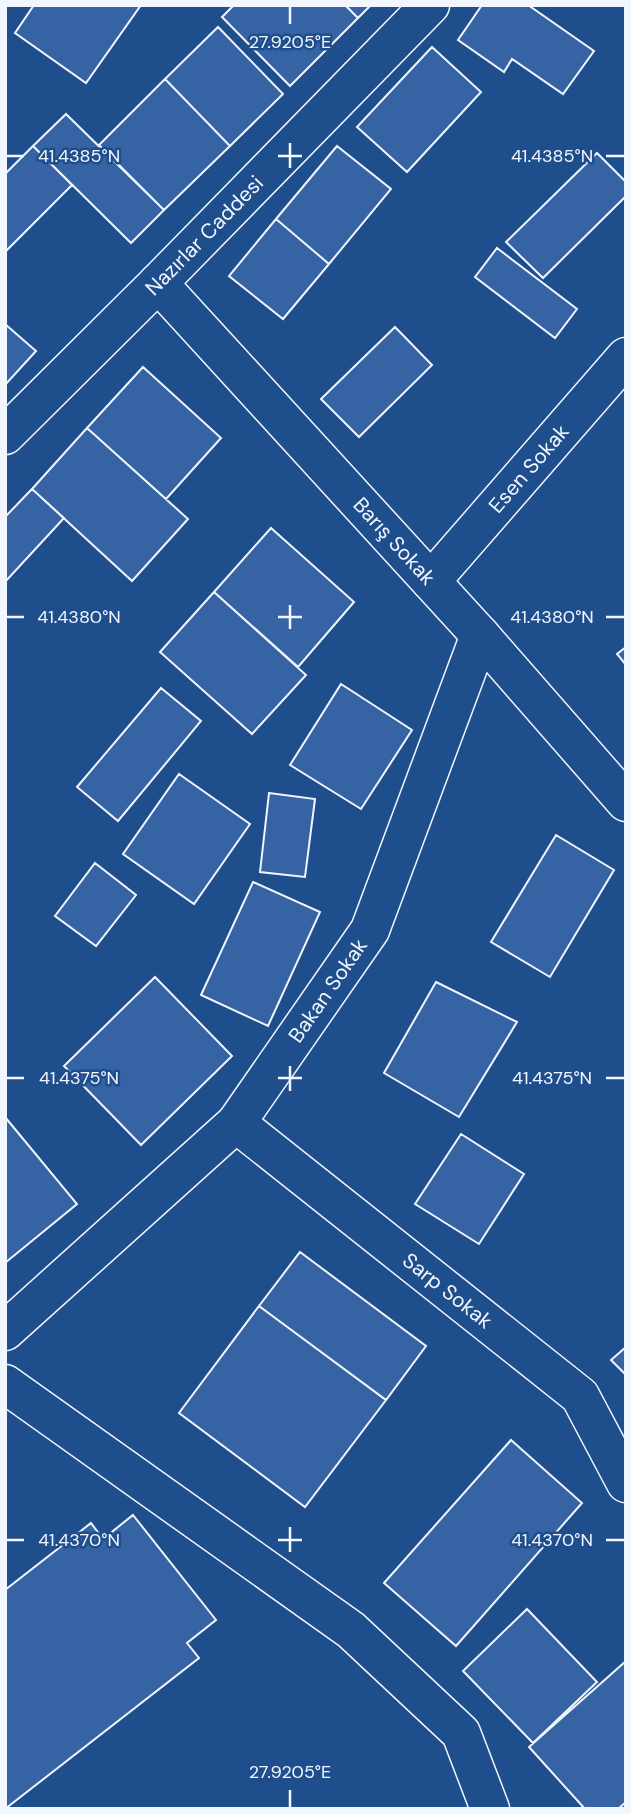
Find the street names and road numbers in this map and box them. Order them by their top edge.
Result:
street label: Nazırlar Caddesi [139,169,270,302]
street label: Esen Sokak [482,418,576,519]
street label: Barış Sokak [347,491,442,592]
street label: Bakan Sokak [282,933,374,1048]
street label: Sarp Sokak [397,1247,499,1335]

